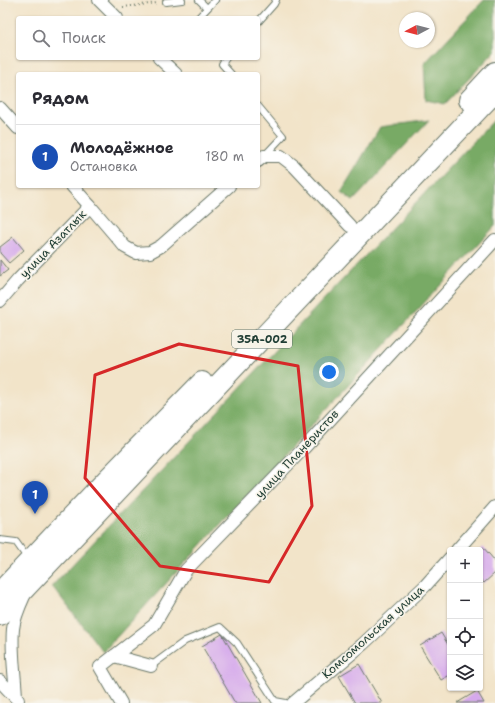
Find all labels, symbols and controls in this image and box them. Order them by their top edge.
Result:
north arrow [399,12,435,48]
search box [16,16,260,60]
icon: search [30,27,52,49]
text: Поиск [62,28,106,48]
text: Рядом [32,87,89,109]
text: Молодёжное [70,138,174,158]
text: 1 [42,148,48,165]
text: 180 m [205,148,244,165]
text: Остановка [70,158,137,175]
street label: улица Азатлык [16,206,90,282]
road number: 35А-002 [232,330,292,348]
your location [319,362,339,382]
street label: улица Планеристов [252,406,342,502]
pin: 1 [22,481,48,514]
map controls [447,547,483,691]
button: + [447,547,483,583]
street label: Комсомольская улица [318,581,428,682]
button: − [447,583,483,619]
button: locate [447,619,483,655]
button: layers [447,655,483,691]

